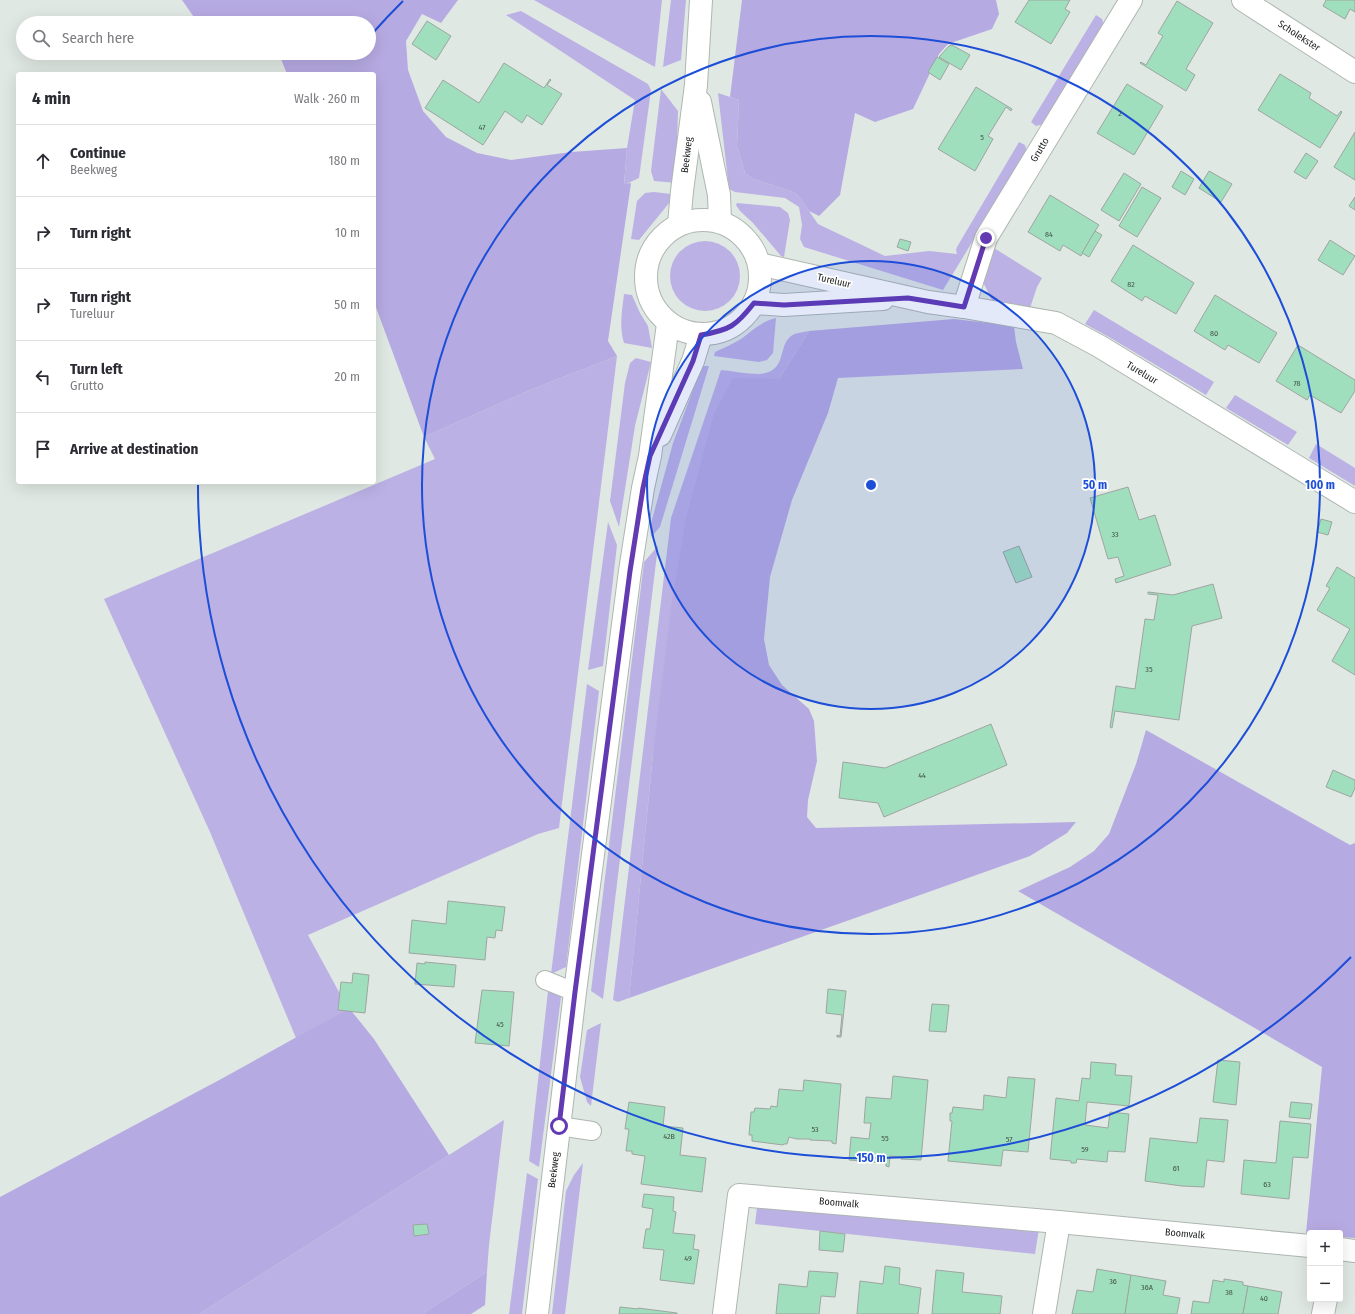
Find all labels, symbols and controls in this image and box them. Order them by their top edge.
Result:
search box [16,16,376,60]
street label: Scholekster [1276,18,1323,54]
icon: search [30,27,52,49]
text: Search here [62,29,134,47]
text: 4 min [32,88,71,109]
text: Walk · 260 m [294,91,360,106]
house number: 2 [1118,109,1122,118]
house number: 47 [479,123,486,132]
house number: 5 [980,133,984,142]
street label: Beekweg [679,136,695,174]
street label: Grutto [1028,136,1052,164]
text: Continue [70,144,126,162]
icon: ahead [32,150,54,172]
text: 180 m [329,153,360,168]
text: Beekweg [70,162,117,177]
icon: right [32,222,54,244]
text: Turn right [70,224,131,242]
text: 10 m [335,225,360,240]
route end [977,229,995,247]
house number: 84 [1045,230,1053,239]
street label: Tureluur [816,271,853,291]
house number: 82 [1127,280,1135,289]
text: Turn right [70,288,131,306]
icon: right [32,294,54,316]
text: 50 m [334,297,360,312]
text: Tureluur [70,306,114,321]
house number: 80 [1210,329,1218,338]
street label: Tureluur [1124,359,1160,387]
text: Turn left [70,360,123,378]
icon: left [32,366,54,388]
text: 20 m [334,369,360,384]
text: Grutto [70,378,104,393]
house number: 78 [1293,379,1301,388]
icon: arrive [32,438,54,460]
text: Arrive at destination [70,440,198,458]
centre of rings [864,478,878,492]
text: 50 m [1083,478,1107,492]
text: 100 m [1305,478,1335,492]
house number: 33 [1111,530,1119,539]
house number: 35 [1145,665,1153,674]
house number: 44 [918,771,926,780]
house number: 45 [496,1020,504,1029]
route start [550,1117,568,1135]
house number: 53 [811,1125,819,1134]
house number: 42B [663,1132,675,1141]
house number: 55 [881,1134,889,1143]
house number: 57 [1006,1135,1013,1144]
house number: 59 [1081,1145,1089,1154]
street label: Beekweg [546,1151,562,1189]
text: 150 m [856,1151,886,1165]
house number: 61 [1173,1164,1179,1173]
house number: 63 [1263,1180,1271,1189]
street label: Boomvalk [819,1195,860,1211]
street label: Boomvalk [1165,1226,1206,1242]
map controls [1307,1230,1343,1302]
button: + [1307,1230,1343,1266]
house number: 49 [684,1254,692,1263]
button: − [1307,1266,1343,1302]
house number: 36 [1109,1277,1117,1286]
house number: 36A [1141,1283,1154,1292]
house number: 38 [1225,1288,1233,1297]
house number: 40 [1260,1294,1268,1303]

